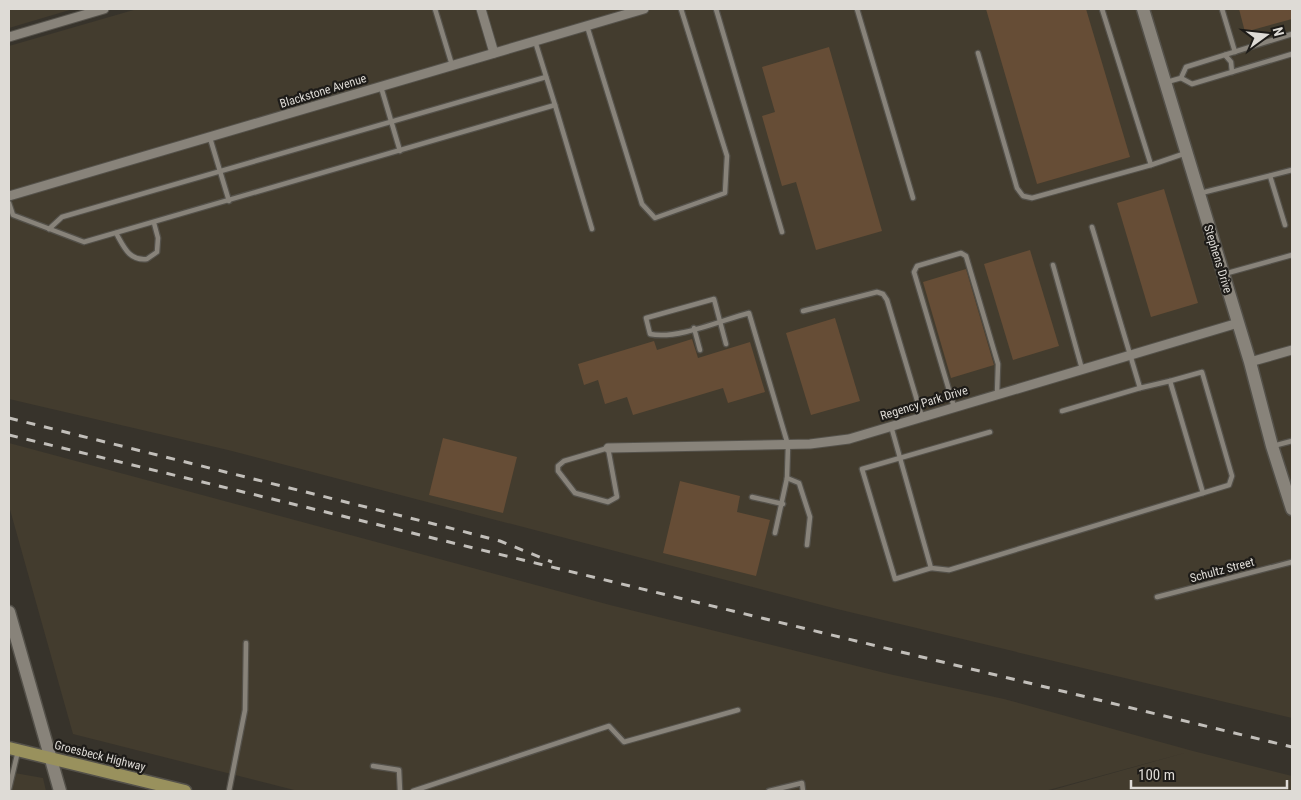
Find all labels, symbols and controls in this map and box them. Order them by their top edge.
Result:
north arrow [1241,10,1291,60]
text: N [1270,25,1287,38]
street label: Blackstone Avenue [278,71,368,111]
street label: Stephens Drive [1201,223,1235,295]
street label: Regency Park Drive [879,383,970,423]
street label: Schultz Street [1188,555,1256,585]
street label: Groesbeck Highway [53,738,147,774]
scale bar [1131,758,1287,790]
text: 100 m [1138,766,1175,784]

